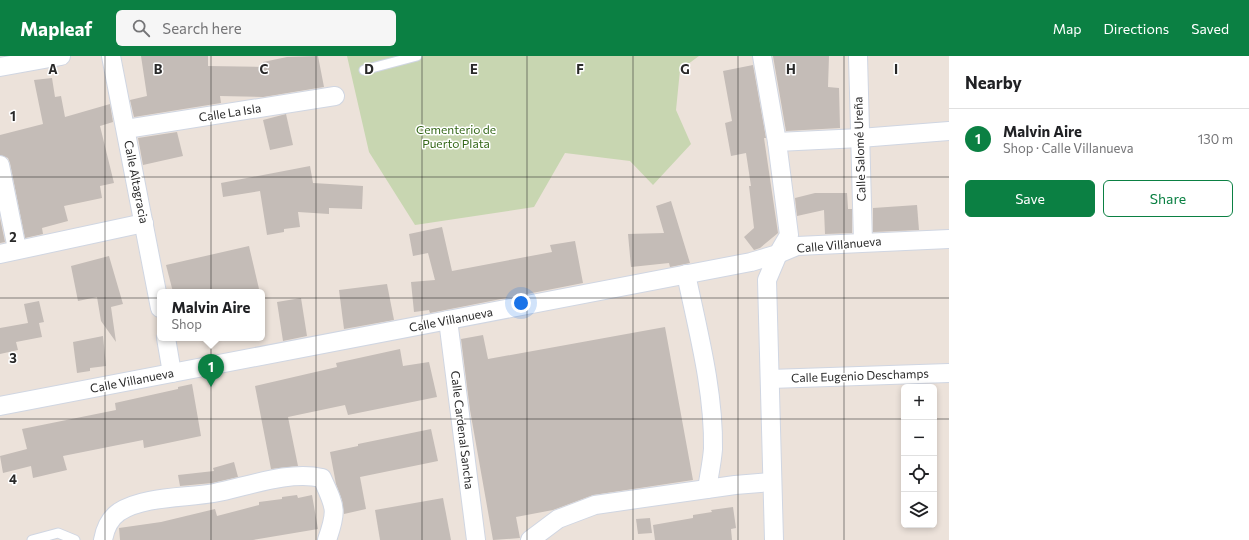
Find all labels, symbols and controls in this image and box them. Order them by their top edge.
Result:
search box [116,10,396,46]
text: Mapleaf [20,17,92,40]
icon: search [130,17,152,39]
text: Search here [162,19,242,37]
text: Map [1053,20,1082,37]
text: Directions [1104,20,1169,37]
text: Saved [1191,20,1229,37]
text: A [48,61,58,77]
text: B [154,61,163,77]
text: C [260,61,269,77]
text: D [364,61,374,77]
text: E [470,61,478,77]
text: F [576,61,584,77]
text: G [680,61,690,77]
text: H [786,61,796,77]
text: I [894,61,898,77]
text: Nearby [965,72,1022,93]
street label: Calle Salomé Ureña [850,96,868,202]
street label: Calle La Isla [198,100,262,124]
text: 1 [10,108,16,124]
park label: Cementerio de Puerto Plata [416,122,496,150]
text: Malvin Aire [1003,122,1082,140]
text: 1 [975,131,981,147]
text: 130 m [1198,131,1233,147]
street label: Calle Altagracia [122,139,152,225]
text: Shop · Calle Villanueva [1003,140,1134,156]
button: Save [965,180,1095,217]
button: Share [1103,180,1233,217]
text: 2 [9,229,17,245]
street label: Calle Villanueva [796,233,882,255]
popup [157,289,265,341]
your location [511,293,531,313]
text: Malvin Aire [172,298,251,316]
street label: Calle Villanueva [408,304,494,334]
text: Shop [172,316,202,332]
text: 3 [9,350,17,366]
pin: 1 [198,354,224,387]
street label: Calle Villanueva [89,365,175,395]
street label: Calle Eugenio Deschamps [791,366,929,384]
street label: Calle Cardenal Sancha [449,370,477,490]
map controls [901,384,937,528]
button: + [901,384,937,420]
button: − [901,420,937,456]
button: locate [901,456,937,492]
text: 4 [9,471,17,487]
button: layers [901,492,937,528]

